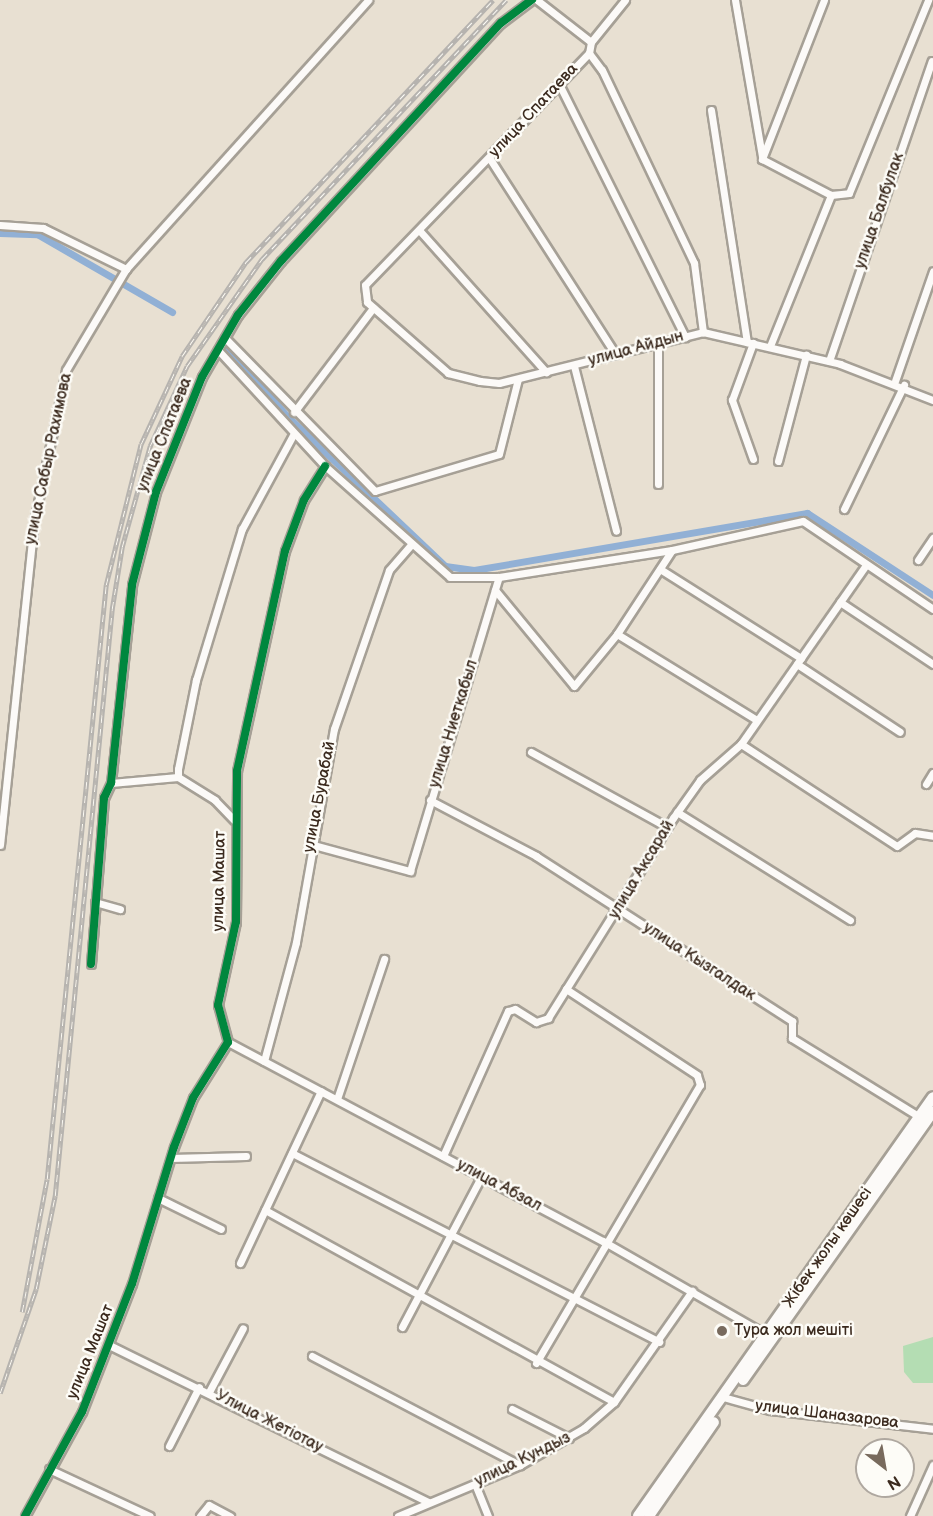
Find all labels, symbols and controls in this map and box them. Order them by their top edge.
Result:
street label: улица Спатаева [486,60,582,162]
street label: улица Балбулак [851,150,909,272]
street label: улица Айдын [586,327,686,371]
street label: улица Сабыр Рахимова [21,371,77,547]
street label: улица Спатаева [133,375,197,495]
street label: улица Ниеткабыл [425,658,483,790]
street label: улица Бурабай [300,740,340,854]
street label: улица Аксарай [605,817,679,923]
street label: улица Машат [210,831,230,931]
street label: улица Кызгалдак [639,918,759,1006]
street label: улица Абзал [453,1156,545,1216]
street label: Жібек жолы көшесі [779,1184,877,1312]
street label: улица Машат [63,1302,119,1402]
place label: Тура жол мешіті [734,1321,853,1341]
marker: Тура жол мешіті [715,1324,729,1338]
street label: Улица Жетіотау [212,1387,326,1457]
street label: улица Шаназарова [754,1397,900,1433]
street label: улица Кундыз [472,1429,574,1491]
north arrow [855,1438,915,1498]
text: N [883,1471,904,1493]

